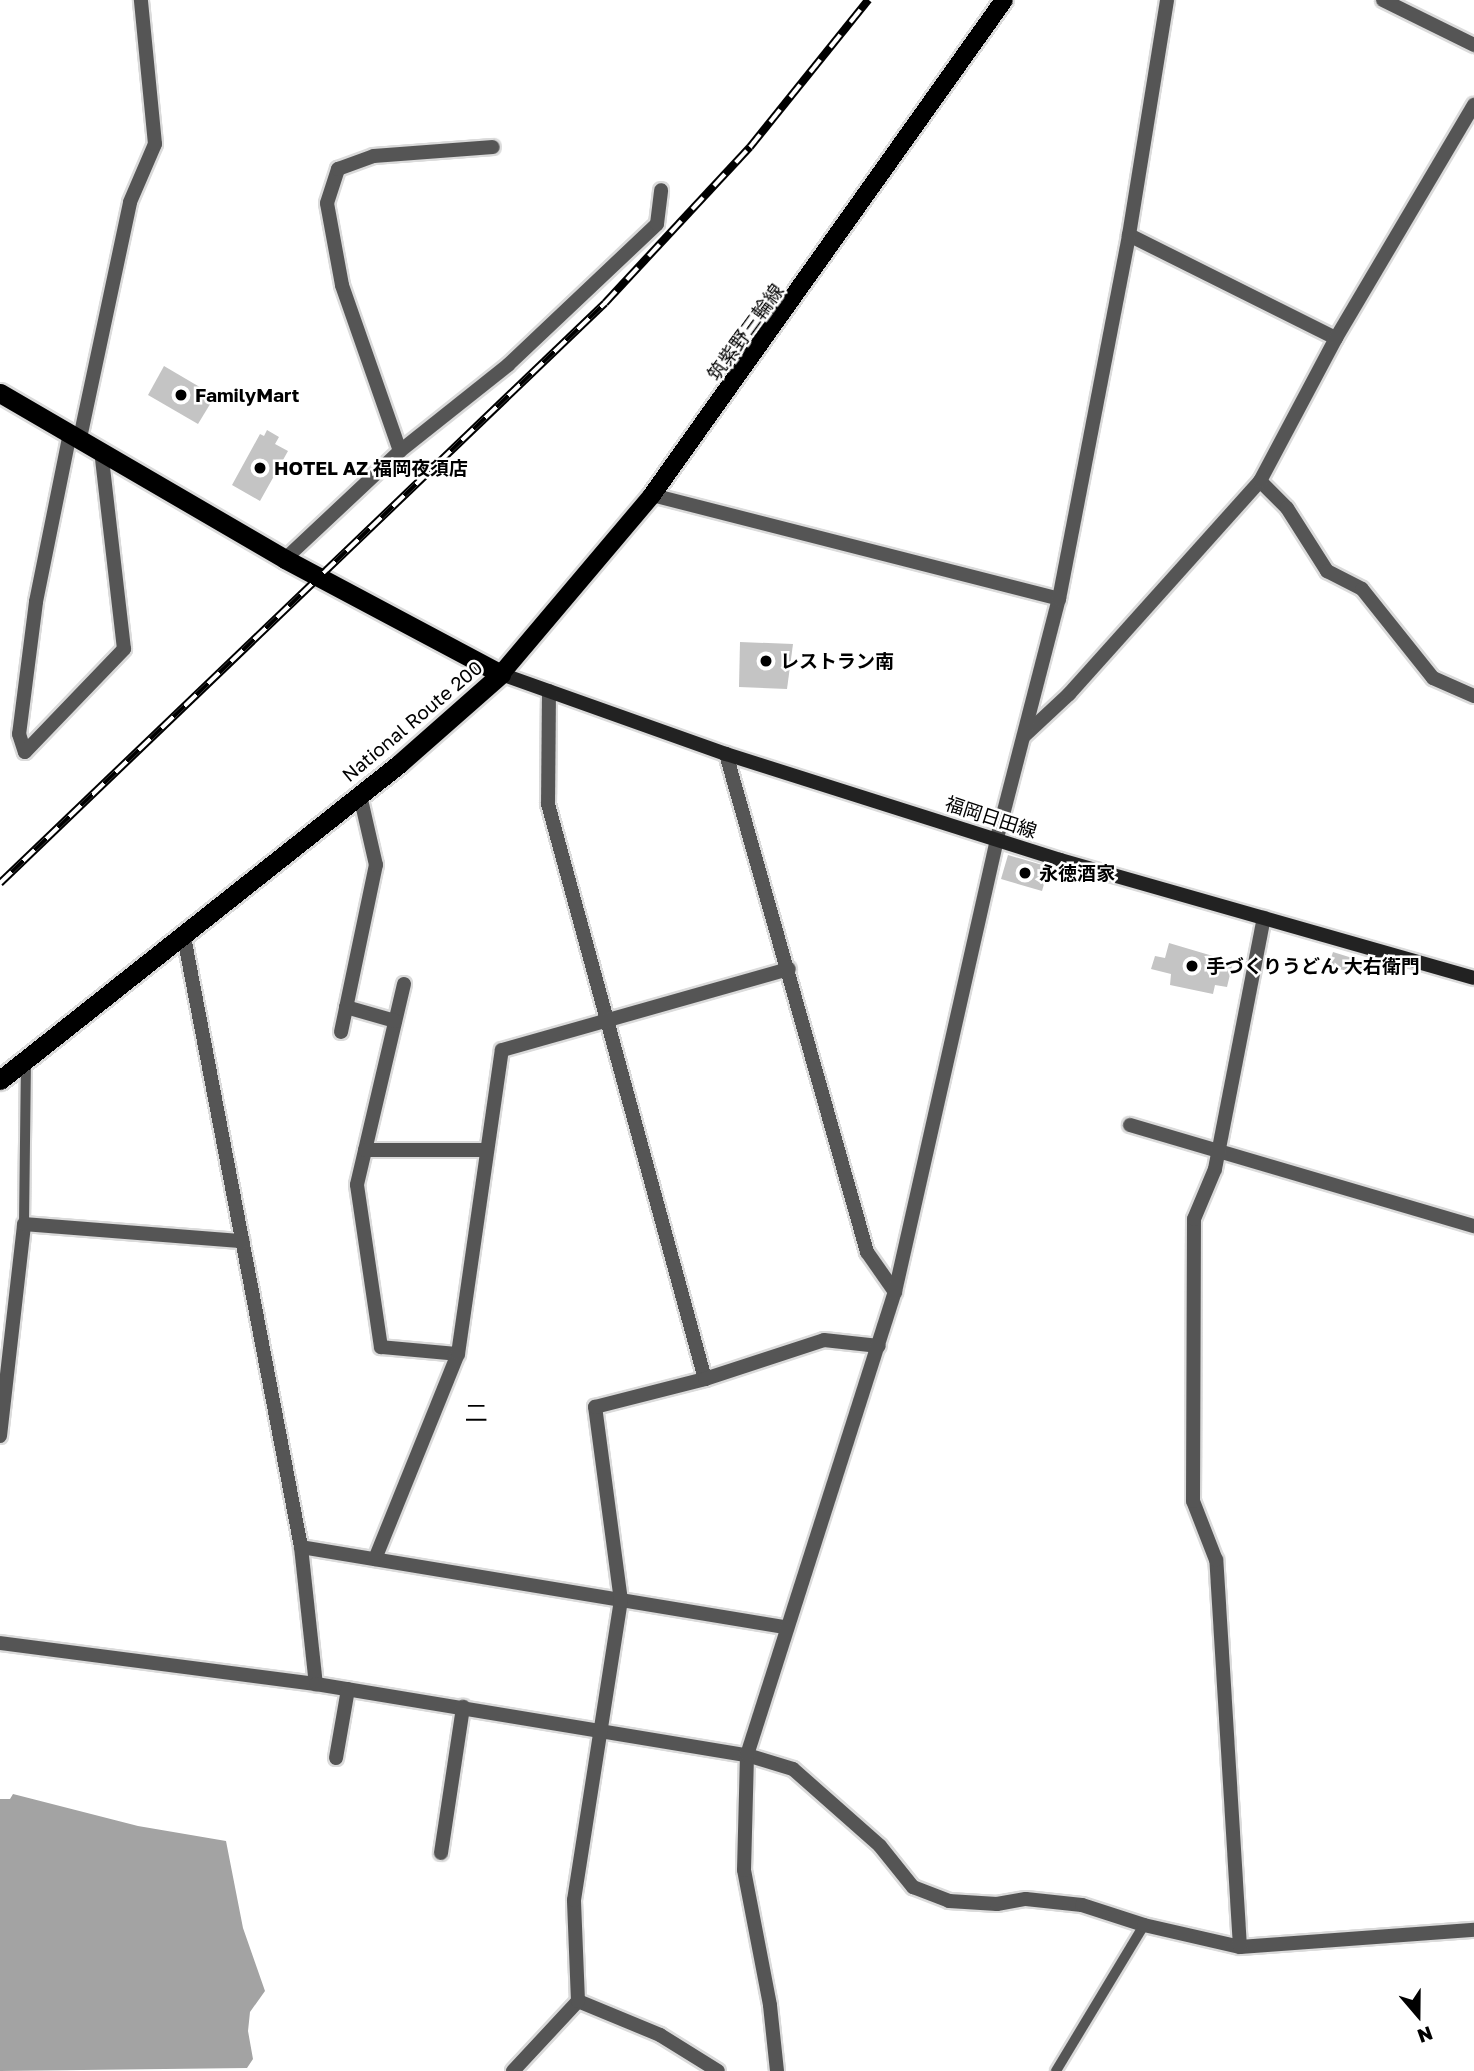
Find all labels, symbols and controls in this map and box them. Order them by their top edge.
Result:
street label: 筑紫野三輪線 [702,279,788,385]
place label: FamilyMart [195,384,299,406]
marker: FamilyMart [173,387,189,403]
place label: HOTEL AZ 福岡夜須店 [274,457,468,479]
marker: HOTEL AZ 福岡夜須店 [252,460,268,476]
place label: レストラン南 [780,650,894,672]
marker: レストラン南 [758,653,774,669]
street label: National Route 200 [337,656,487,786]
street label: 福岡日田線 [942,791,1040,843]
place label: 永徳酒家 [1039,862,1115,884]
marker: 永徳酒家 [1017,865,1033,881]
place label: 手づくりうどん 大右衛門 [1206,955,1420,977]
marker: 手づくりうどん 大右衛門 [1184,958,1200,974]
district label: 二 [465,1398,487,1426]
north arrow [1383,1980,1453,2050]
text: N [1415,2022,1436,2048]

